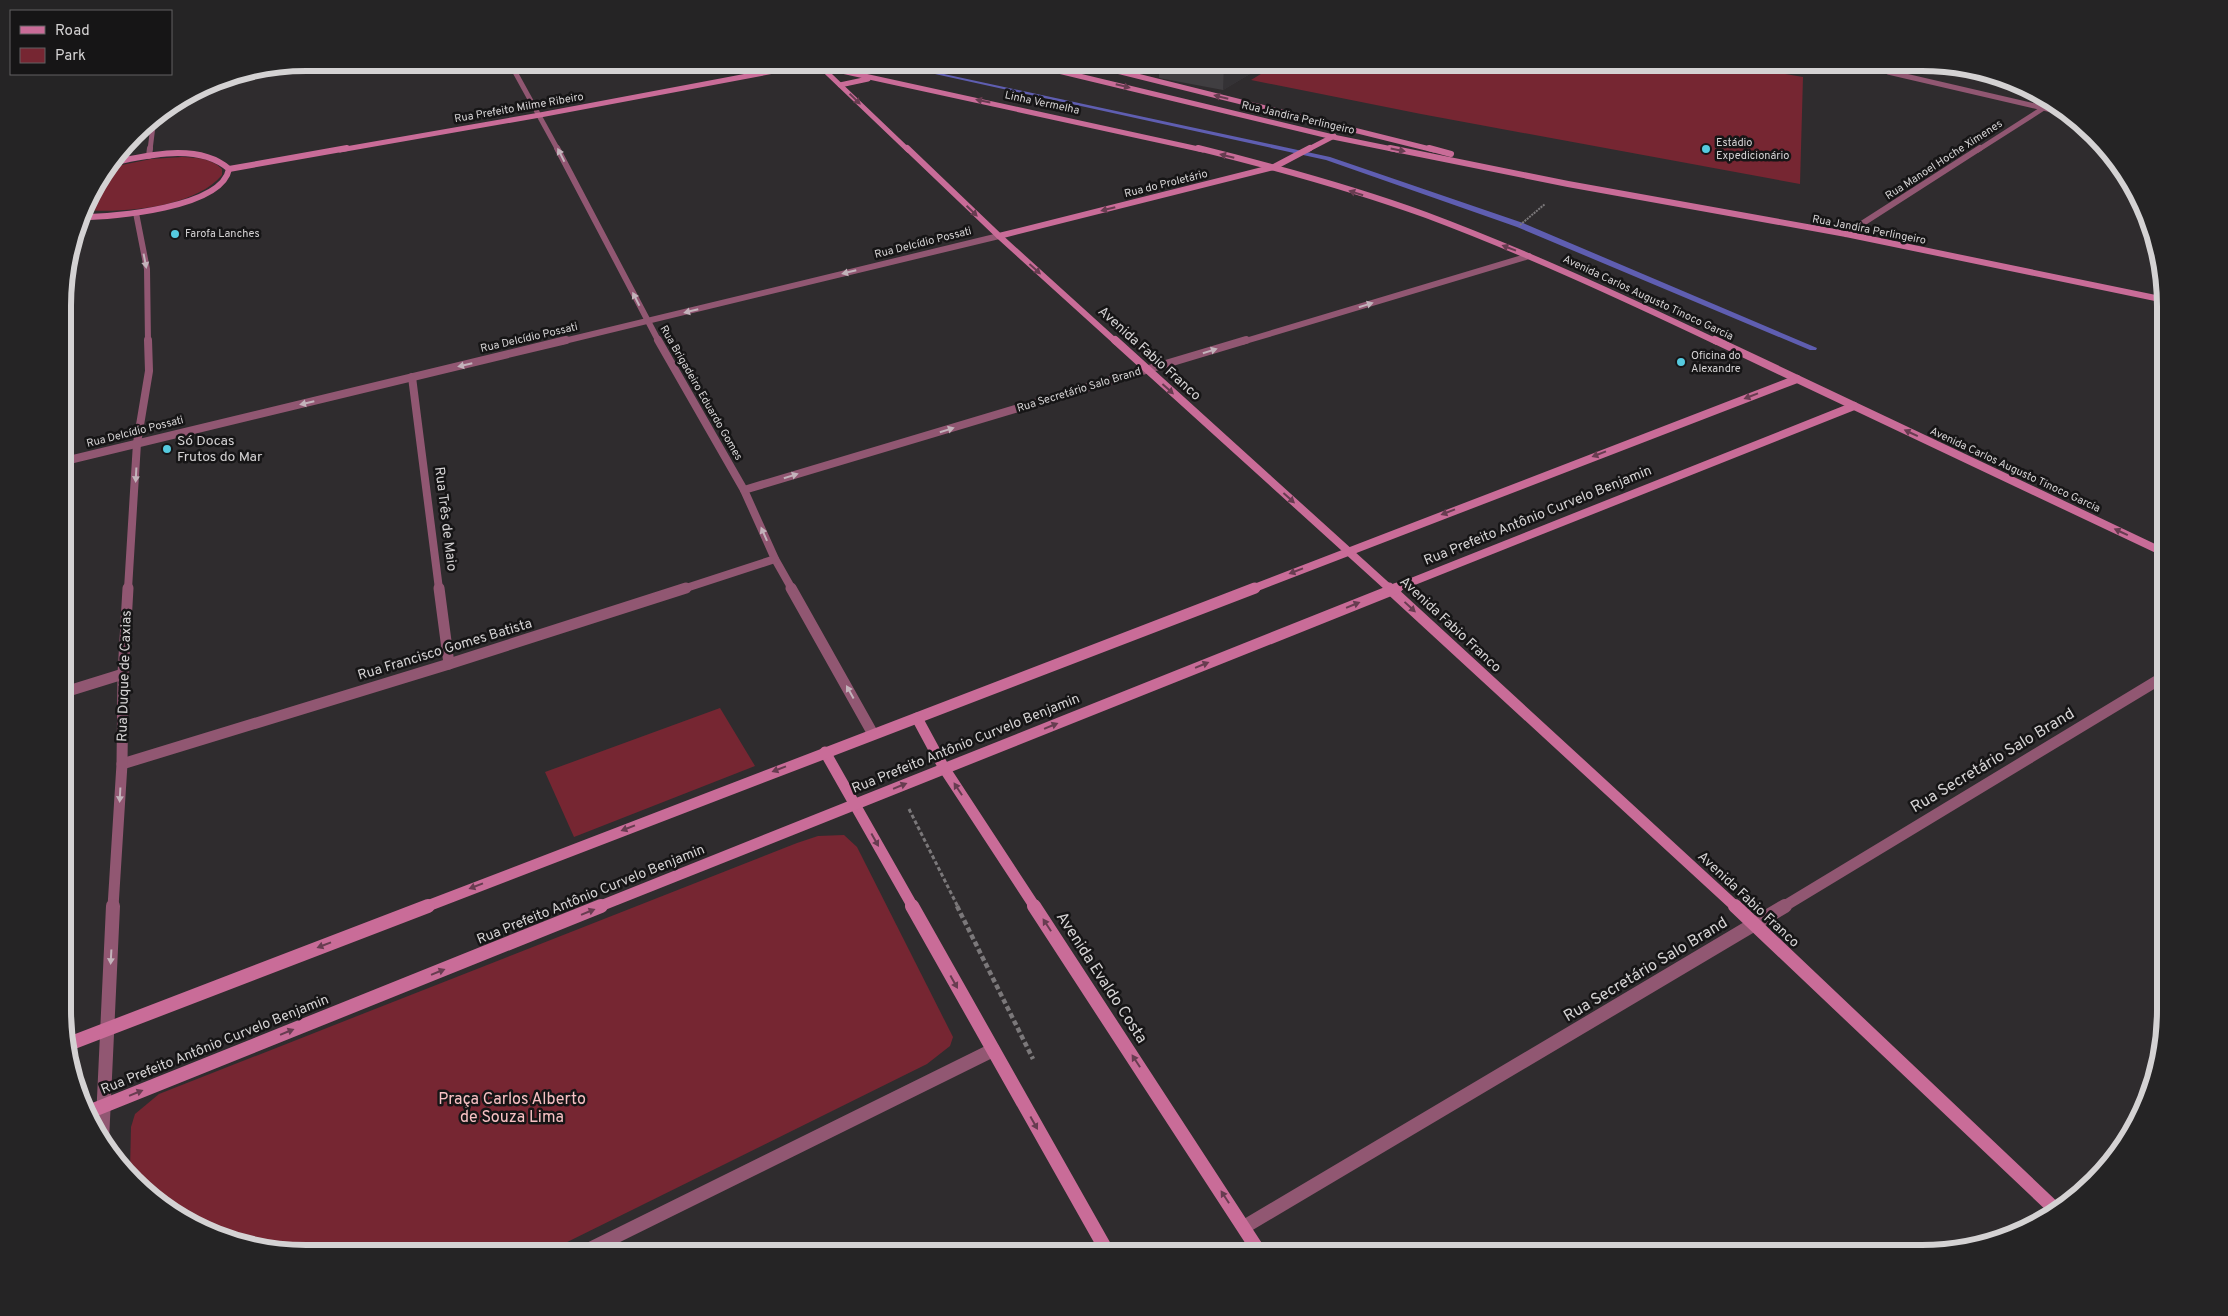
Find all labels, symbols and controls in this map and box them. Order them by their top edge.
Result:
legend [10,10,172,75]
text: Road [55,22,90,41]
text: Park [55,47,86,66]
one-way arrow [1116,82,1131,90]
street label: Linha Vermelha [1003,88,1081,118]
street label: Rua Prefeito Milme Ribeiro [453,90,585,126]
one-way arrow [848,93,860,105]
one-way arrow [1214,93,1229,101]
one-way arrow [975,97,990,105]
street label: Rua Jandira Perlingeiro [1240,98,1356,138]
street label: Rua Manoel Hoche Ximenes [1883,117,2005,203]
place label: Estádio Expedicionário [1716,136,1789,163]
marker: Estádio Expedicionário [1700,143,1712,155]
one-way arrow [1391,146,1406,154]
one-way arrow [557,147,565,162]
one-way arrow [1219,152,1234,160]
street label: Rua do Proletário [1123,167,1209,201]
one-way arrow [1348,189,1363,197]
one-way arrow [966,205,978,217]
one-way arrow [1100,205,1115,213]
street label: Rua Jandira Perlingeiro [1811,212,1927,248]
street label: Rua Delcídio Possati [873,224,973,262]
place label: Farofa Lanches [185,227,260,241]
marker: Farofa Lanches [169,228,181,240]
one-way arrow [1501,244,1516,251]
street label: Avenida Carlos Augusto Tinoco Garcia [1560,252,1736,344]
one-way arrow [142,254,150,270]
one-way arrow [1028,263,1041,274]
one-way arrow [842,268,857,276]
one-way arrow [632,292,640,306]
one-way arrow [1359,300,1374,308]
street label: Avenida Fabio Franco [1094,303,1204,405]
one-way arrow [684,307,699,315]
street label: Rua Delcídio Possati [479,320,579,356]
street label: Rua Brigadeiro Eduardo Gomes [657,323,745,463]
one-way arrow [1203,347,1218,355]
place label: Oficina do Alexandre [1691,349,1741,376]
marker: Oficina do Alexandre [1675,356,1687,368]
one-way arrow [458,361,473,369]
street label: Rua Secretário Salo Brand [1015,364,1143,416]
one-way arrow [1162,383,1174,395]
one-way arrow [1743,392,1758,400]
one-way arrow [300,399,315,407]
street label: Rua Delcídio Possati [85,413,185,451]
street label: Avenida Carlos Augusto Tinoco Garcia [1927,424,2103,516]
one-way arrow [940,425,955,433]
one-way arrow [1903,429,1918,437]
place label: Só Docas Frutos do Mar [177,433,263,466]
marker: Só Docas Frutos do Mar [161,443,173,455]
one-way arrow [1592,451,1607,459]
street label: Rua Prefeito Antônio Curvelo Benjamin [1421,462,1655,570]
street label: Rua Três de Maio [430,466,460,572]
one-way arrow [131,467,139,483]
one-way arrow [784,472,799,480]
one-way arrow [1283,492,1295,504]
one-way arrow [1441,509,1455,517]
one-way arrow [759,527,767,541]
one-way arrow [2114,528,2128,536]
one-way arrow [1288,567,1303,575]
street label: Avenida Fabio Franco [1396,574,1504,677]
one-way arrow [1346,601,1360,609]
one-way arrow [1403,601,1415,613]
street label: Rua Duque de Caxias [114,610,136,742]
street label: Rua Francisco Gomes Batista [356,615,534,685]
one-way arrow [1195,661,1209,669]
one-way arrow [845,685,854,698]
street label: Rua Prefeito Antônio Curvelo Benjamin [849,690,1083,798]
street label: Rua Secretário Salo Brand [1907,704,2079,818]
one-way arrow [1044,721,1058,729]
one-way arrow [772,766,786,774]
one-way arrow [893,781,907,789]
one-way arrow [953,783,963,796]
one-way arrow [116,787,124,803]
one-way arrow [620,825,635,832]
one-way arrow [871,832,879,847]
street label: Rua Prefeito Antônio Curvelo Benjamin [474,841,708,949]
street label: Avenida Fabio Franco [1694,849,1802,952]
one-way arrow [469,883,483,891]
one-way arrow [581,907,596,915]
street label: Avenida Evaldo Costa [1051,908,1151,1048]
street label: Rua Secretário Salo Brand [1560,913,1732,1027]
one-way arrow [1042,919,1052,932]
one-way arrow [317,942,332,949]
one-way arrow [106,949,114,965]
one-way arrow [430,968,445,975]
one-way arrow [950,975,959,988]
street label: Rua Prefeito Antônio Curvelo Benjamin [98,991,332,1099]
one-way arrow [280,1028,294,1036]
one-way arrow [1131,1055,1141,1068]
one-way arrow [129,1089,144,1097]
park label: Praça Carlos Alberto de Souza Lima [438,1090,586,1128]
one-way arrow [1030,1116,1038,1131]
one-way arrow [1220,1191,1230,1204]

